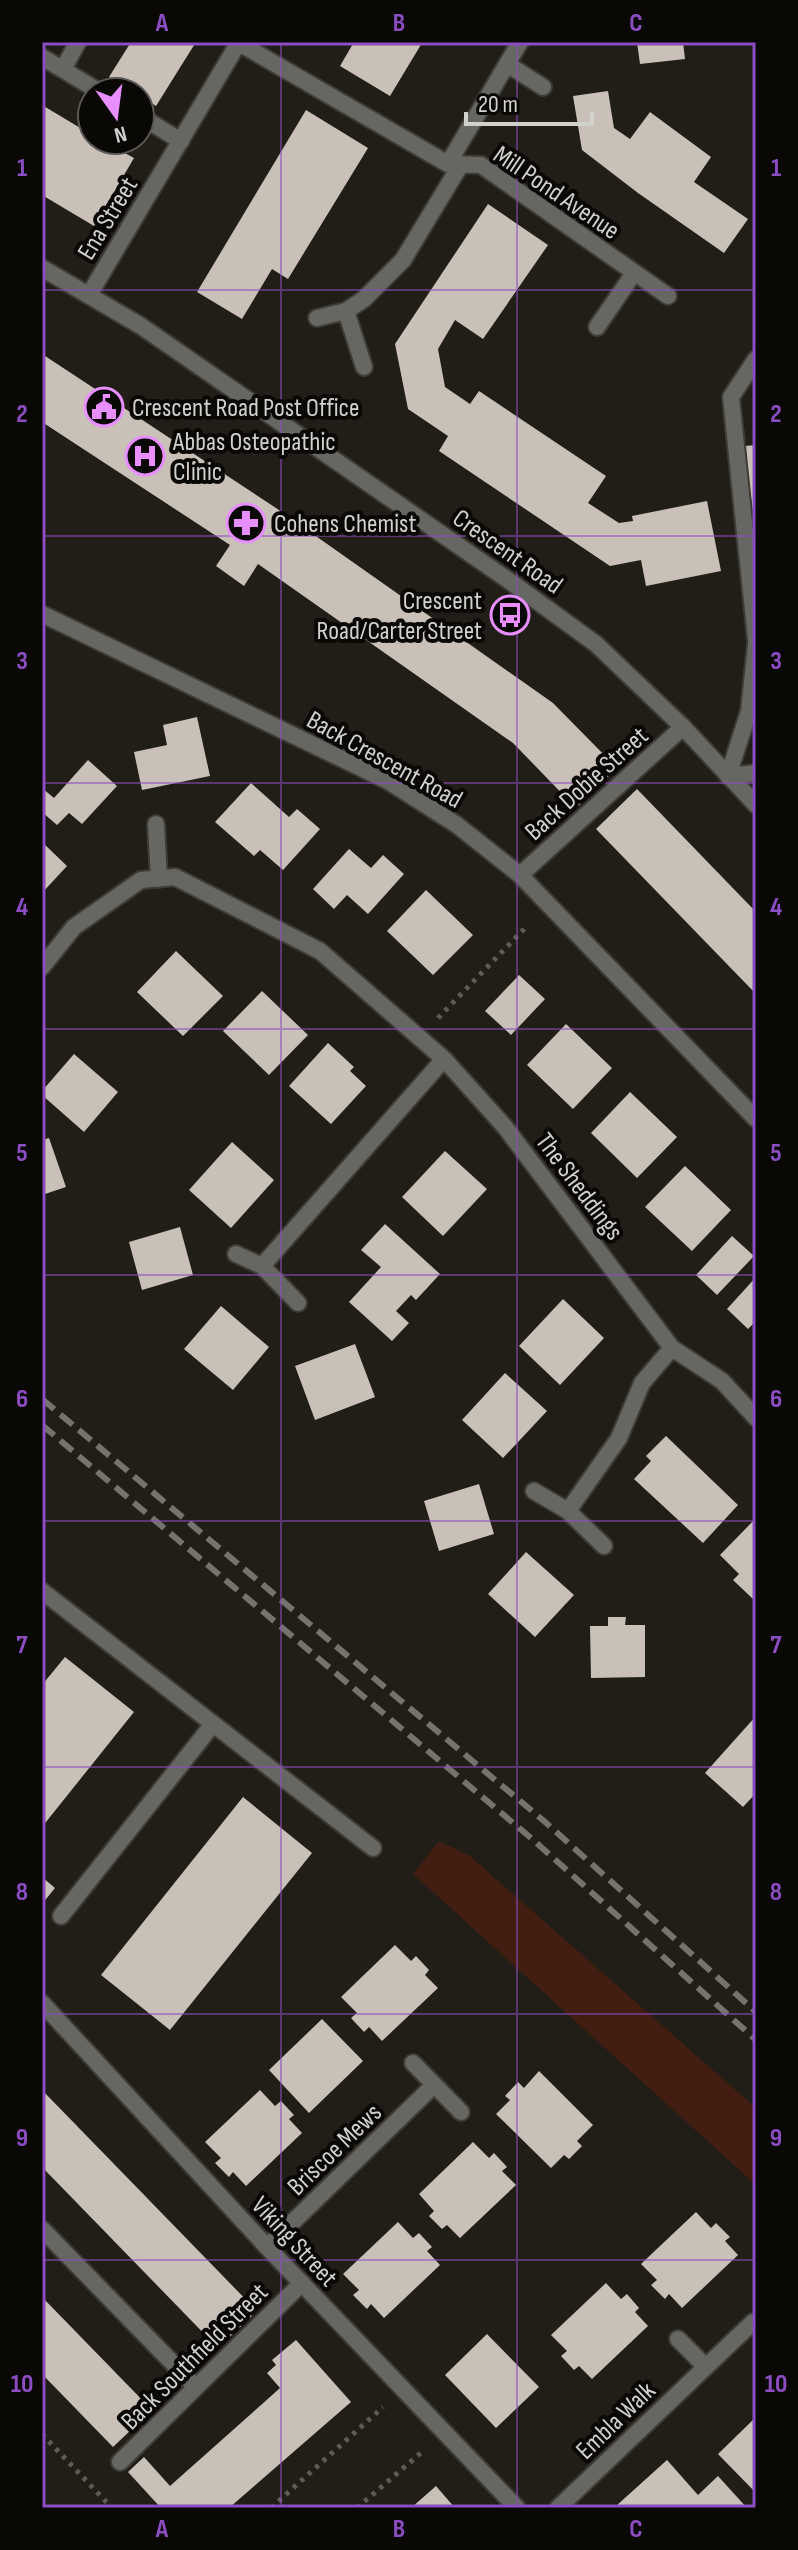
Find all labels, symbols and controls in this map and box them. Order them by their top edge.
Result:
text: A [155,8,169,39]
text: B [393,8,405,39]
text: C [629,8,643,39]
north arrow [76,76,156,156]
scale bar [466,76,592,126]
text: 20 m [478,90,518,119]
text: N [112,119,129,148]
street label: Mill Pond Avenue [487,140,625,247]
text: 1 [17,153,27,184]
text: 1 [771,153,781,184]
street label: Ena Street [72,172,145,266]
public building icon: Crescent Road Post Office [83,386,125,428]
place label: Crescent Road Post Office [132,393,359,424]
text: 2 [16,399,28,430]
text: 2 [770,399,782,430]
place label: Abbas Osteopathic Clinic [172,427,336,488]
hospital icon: Abbas Osteopathic Clinic [124,435,166,477]
pharmacy icon: Cohens Chemist [225,502,267,544]
street label: Crescent Road [446,503,568,601]
place label: Cohens Chemist [274,509,416,540]
place label: Crescent Road/Carter Street [317,586,482,647]
bus stop icon: Crescent Road/Carter Street [489,594,531,636]
text: 3 [16,646,28,677]
text: 3 [770,646,782,677]
street label: Back Crescent Road [301,705,467,816]
street label: Back Dobie Street [519,721,655,847]
text: 4 [16,892,28,923]
text: 4 [770,892,782,923]
street label: The Sheddings [528,1127,629,1247]
text: 5 [16,1138,28,1169]
text: 5 [770,1138,782,1169]
text: 6 [16,1384,28,1415]
text: 6 [770,1384,782,1415]
text: 7 [16,1630,28,1661]
text: 7 [770,1630,782,1661]
text: 8 [16,1877,28,1908]
text: 8 [770,1877,782,1908]
street label: Briscoe Mews [282,2098,388,2202]
text: 9 [16,2123,28,2154]
text: 9 [770,2123,782,2154]
street label: Viking Street [244,2191,343,2294]
street label: Back Southfield Street [115,2277,275,2437]
text: 10 [11,2369,33,2400]
text: 10 [765,2369,787,2400]
street label: Embla Walk [570,2376,662,2466]
text: A [155,2514,169,2545]
text: B [393,2514,405,2545]
text: C [629,2514,643,2545]

